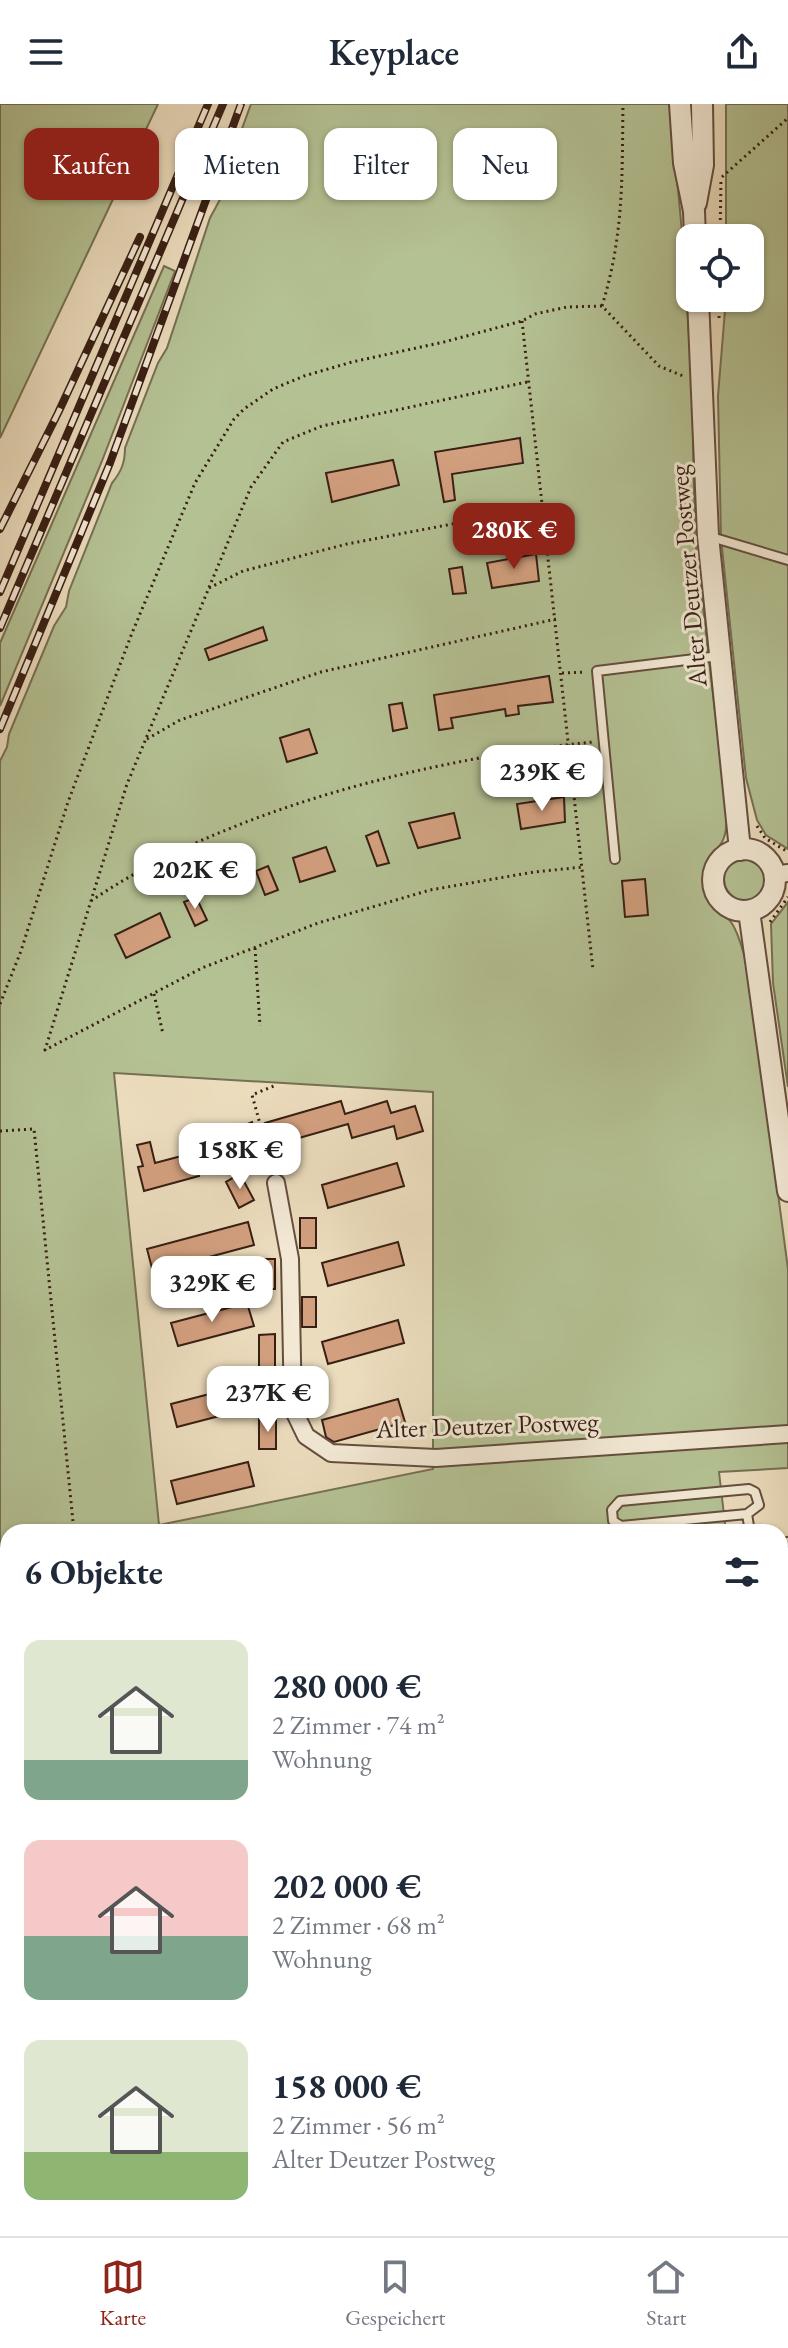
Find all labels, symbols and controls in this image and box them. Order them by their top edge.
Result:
text: Keyplace [329,29,459,76]
icon: menu [24,30,68,74]
icon: share [720,30,764,74]
chip: Kaufen [24,128,159,200]
chip: Mieten [175,128,308,200]
chip: Filter [324,128,437,200]
chip: Neu [453,128,557,200]
map controls [676,224,764,312]
button: locate [676,224,764,312]
street label: Alter Deutzer Postweg [661,463,715,690]
pin: 280K € [449,503,579,571]
text: 280K € [471,512,557,546]
pin: 239K € [477,745,607,813]
text: 239K € [499,754,585,788]
pin: 202K € [130,843,260,911]
text: 202K € [152,852,238,886]
pin: 158K € [175,1123,305,1191]
text: 158K € [197,1132,283,1166]
pin: 329K € [147,1256,277,1324]
text: 329K € [169,1265,255,1299]
pin: 237K € [203,1366,333,1434]
text: 237K € [225,1375,311,1409]
street label: Alter Deutzer Postweg [374,1404,600,1446]
text: 6 Objekte [24,1550,163,1594]
icon: filters [720,1550,764,1594]
text: 280 000 € [272,1664,421,1708]
icon: home [88,1672,184,1768]
text: 2 Zimmer · 74 m² [272,1708,445,1742]
text: Wohnung [272,1742,372,1776]
text: 202 000 € [272,1864,421,1908]
icon: home [88,1872,184,1968]
text: 2 Zimmer · 68 m² [272,1908,445,1942]
text: Wohnung [272,1942,372,1976]
text: 158 000 € [272,2064,421,2108]
icon: home [88,2072,184,2168]
text: 2 Zimmer · 56 m² [272,2108,445,2142]
text: Alter Deutzer Postweg [272,2142,495,2176]
tab: Karte [100,2255,146,2332]
tab: Gespeichert [345,2255,445,2332]
tab: Start [644,2255,688,2332]

